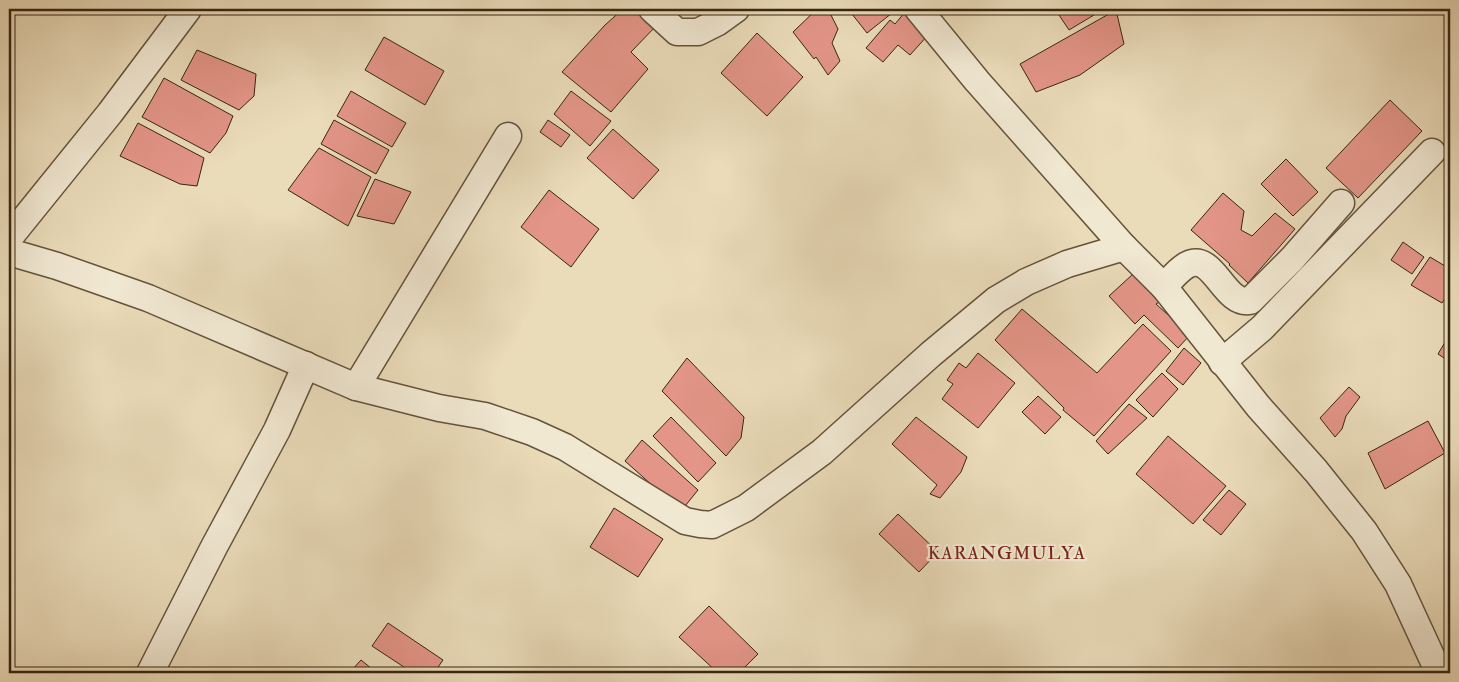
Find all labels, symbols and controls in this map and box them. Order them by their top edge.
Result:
district label: KARANGMULYA [928,542,1086,565]

